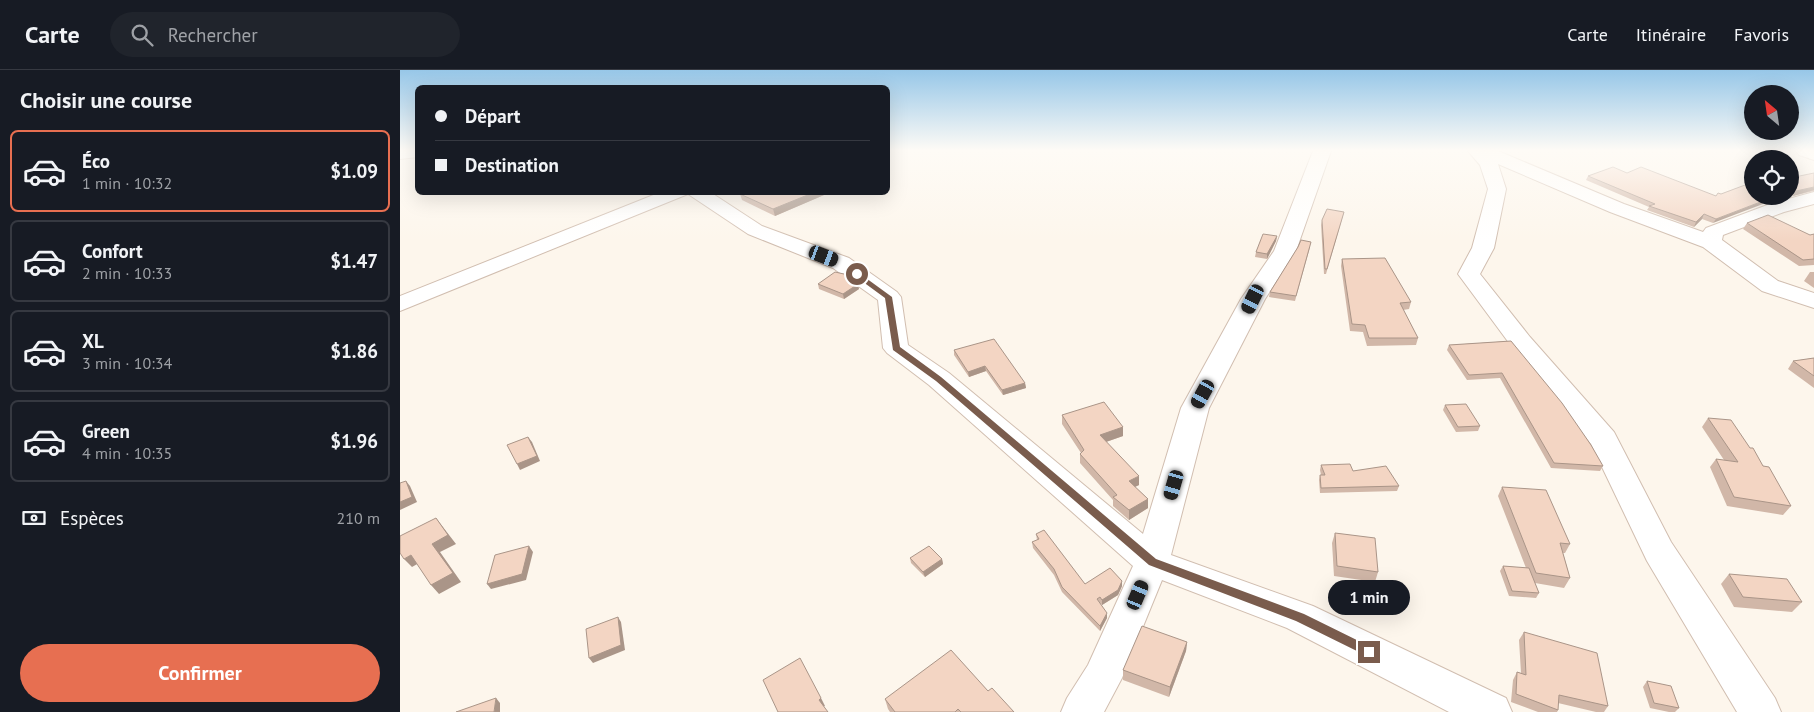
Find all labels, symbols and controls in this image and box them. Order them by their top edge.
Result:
search box [110,12,460,57]
text: Carte [25,19,80,50]
icon: search [128,21,156,49]
text: Rechercher [168,23,258,47]
text: Carte [1567,23,1608,46]
text: Itinéraire [1636,23,1706,46]
text: Favoris [1734,23,1789,46]
north arrow [1744,85,1799,140]
map controls [1744,85,1799,205]
text: Choisir une course [20,86,192,114]
text: Départ [465,104,521,128]
icon: car [22,149,67,194]
text: Éco [82,149,110,173]
button: locate [1744,150,1799,205]
text: Destination [465,153,559,177]
text: $1.09 [330,159,378,183]
text: 1 min · 10:32 [82,173,172,193]
icon: car [22,239,67,284]
text: Confort [82,239,143,263]
car [807,244,840,268]
text: $1.47 [330,249,378,273]
text: 2 min · 10:33 [82,263,172,283]
route start [846,263,868,285]
car [1239,282,1266,316]
icon: car [22,329,67,374]
text: XL [82,329,104,353]
text: $1.86 [330,339,378,363]
text: 3 min · 10:34 [82,353,172,373]
car [1189,377,1216,411]
icon: car [22,419,67,464]
text: Green [82,419,130,443]
text: $1.96 [330,429,378,453]
text: 4 min · 10:35 [82,443,172,463]
car [1162,469,1185,501]
icon: cash [20,504,48,532]
text: Espèces [60,506,124,530]
text: 210 m [337,508,380,528]
car [1125,578,1150,612]
callout: 1 min [1328,580,1410,614]
text: 1 min [1349,587,1389,607]
route end [1358,641,1380,663]
button: Confirmer [20,644,380,702]

